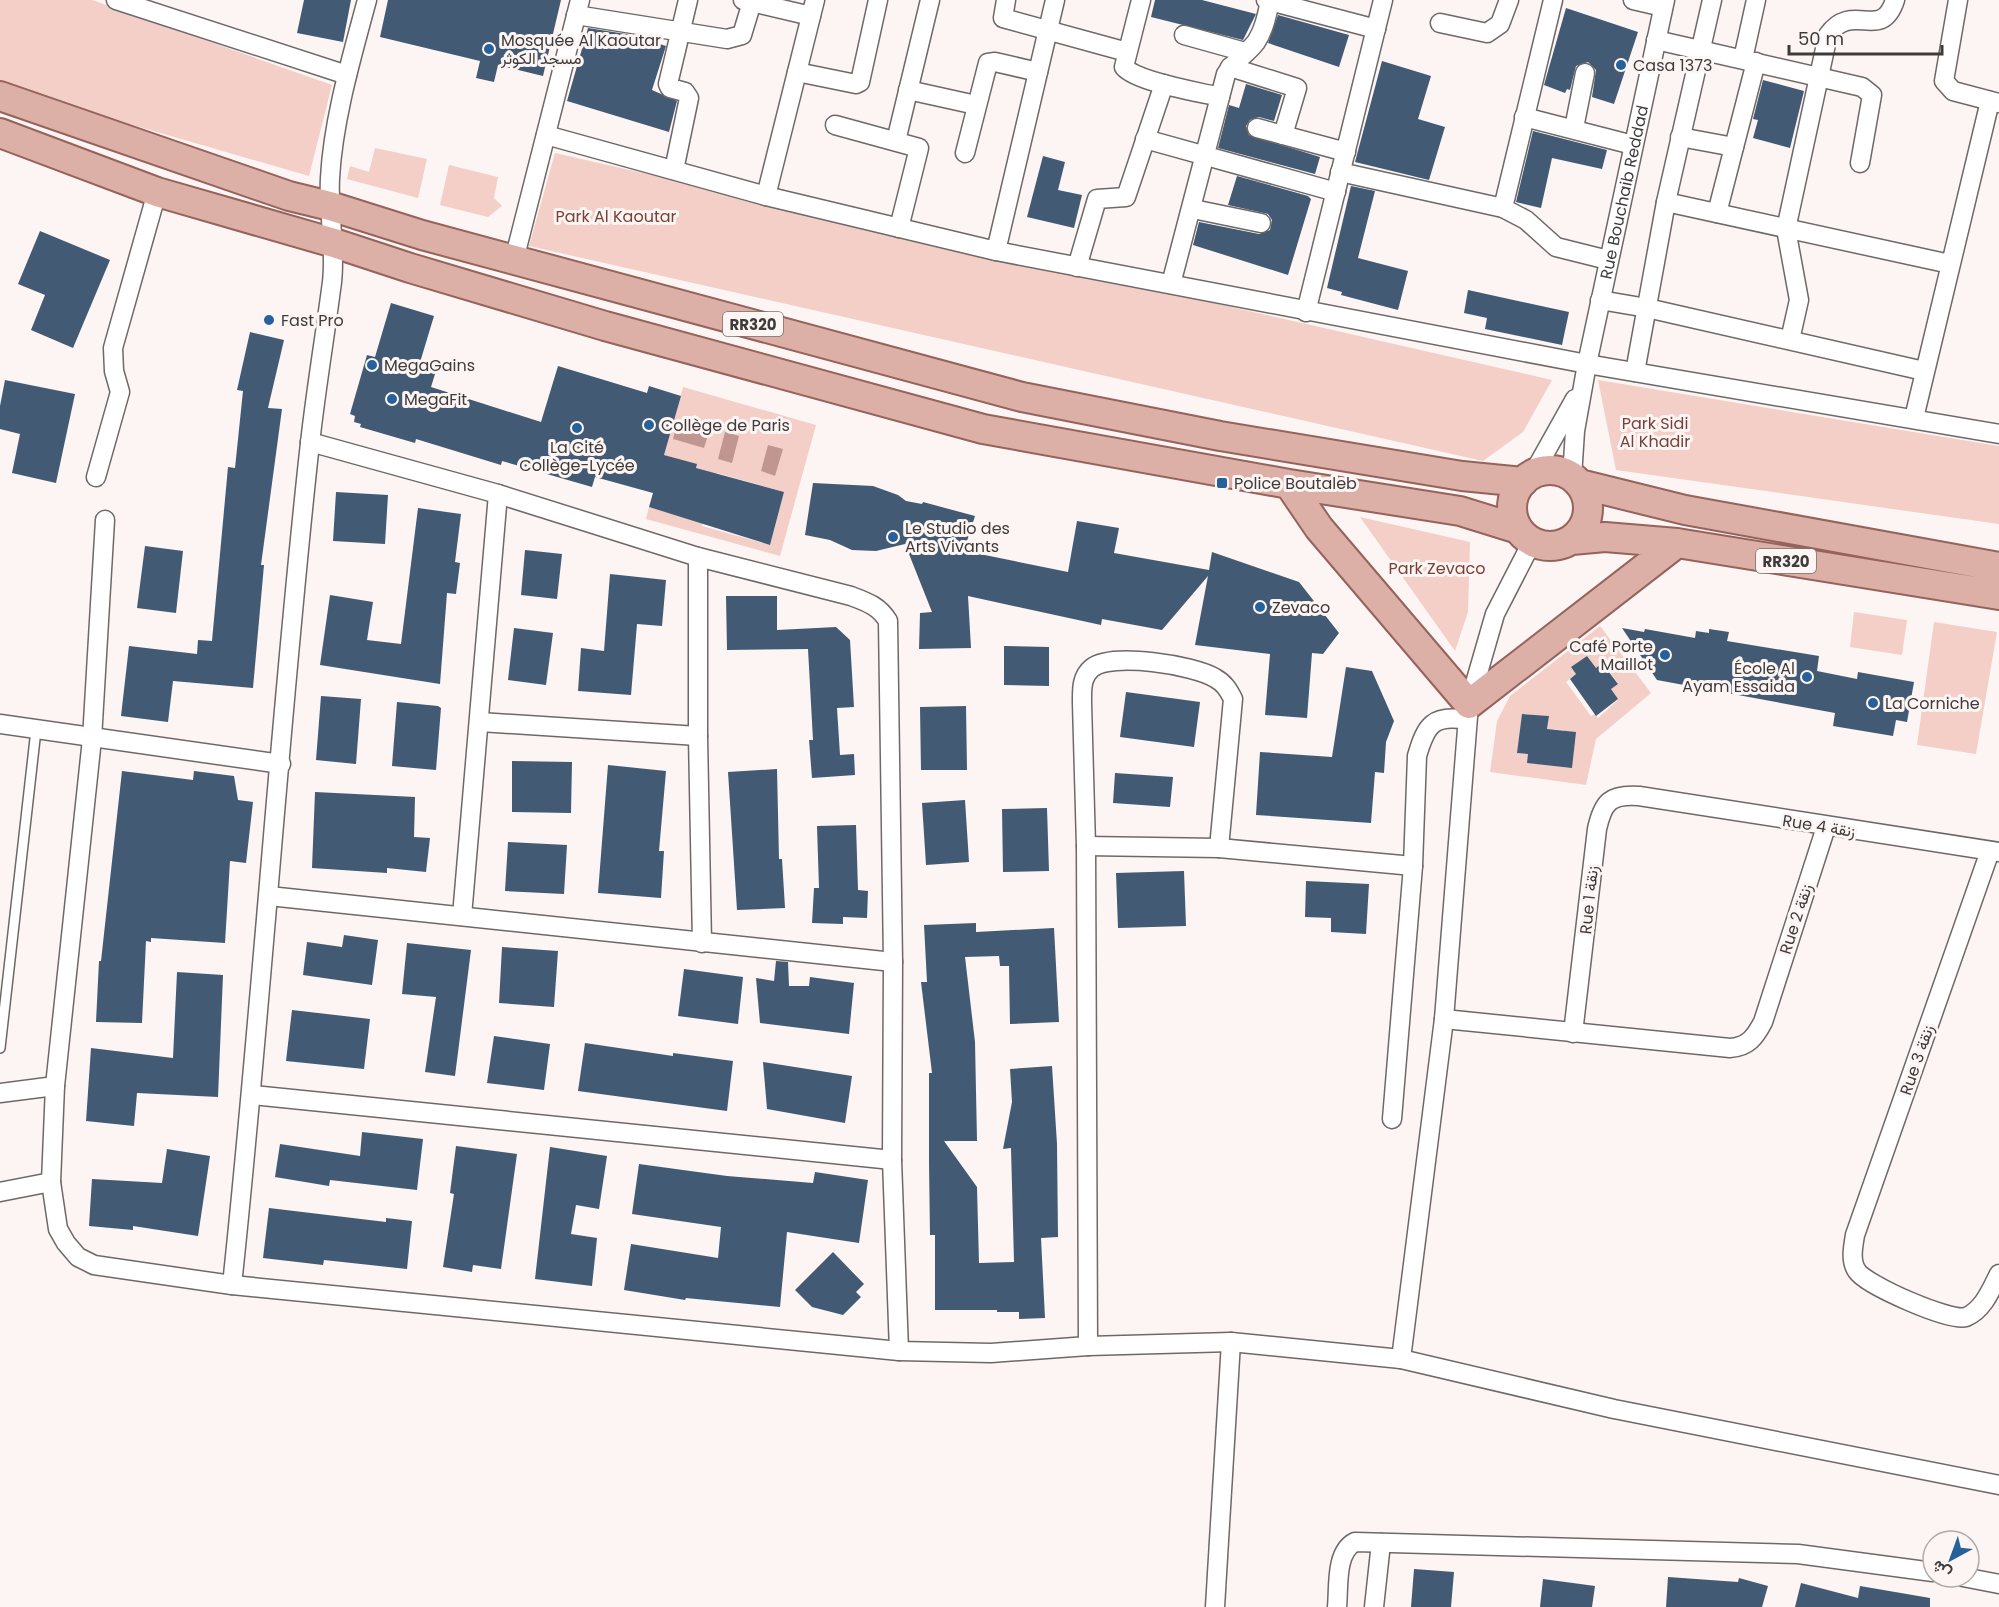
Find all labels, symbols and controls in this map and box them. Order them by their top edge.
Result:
scale bar [1789,18,1942,56]
text: 50 m [1798,26,1844,51]
place label: Mosquée Al Kaoutar مسجد الكوثر [500,29,661,70]
marker: Mosquée Al Kaoutar مسجد الكوثر [482,42,496,56]
place label: Casa 1373 [1633,54,1712,77]
marker: Casa 1373 [1614,58,1628,72]
street label: Rue Bouchaib Reddad [1594,103,1654,281]
park label: Park Al Kaoutar [555,205,677,228]
place label: Fast Pro [281,309,344,332]
road number: RR320 [723,312,783,336]
marker: Fast Pro [262,313,276,327]
place label: MegaGains [384,354,475,377]
marker: MegaGains [365,358,379,372]
place label: MegaFit [404,388,467,411]
marker: MegaFit [385,392,399,406]
park label: Park Sidi Al Khadir [1620,412,1690,453]
place label: Collège de Paris [661,414,790,437]
marker: Collège de Paris [642,418,656,432]
marker: La Cité Collège-Lycée [570,421,584,435]
place label: La Cité Collège-Lycée [519,436,635,477]
place label: Police Boutaleb [1234,472,1357,495]
marker: Police Boutaleb [1215,476,1229,490]
place label: Le Studio des Arts Vivants [905,517,1010,558]
marker: Le Studio des Arts Vivants [886,530,900,544]
road number: RR320 [1756,549,1816,573]
park label: Park Zevaco [1389,557,1485,580]
place label: Zevaco [1272,596,1330,619]
marker: Zevaco [1253,600,1267,614]
place label: Café Porte Maillot [1569,635,1653,676]
marker: Café Porte Maillot [1658,648,1672,662]
place label: École Al Ayam Essaida [1682,657,1795,698]
marker: École Al Ayam Essaida [1800,670,1814,684]
place label: La Corniche [1885,692,1980,715]
marker: La Corniche [1866,696,1880,710]
street label: Rue 4 زنقة [1781,809,1857,843]
street label: Rue 1 زنقة [1574,865,1604,935]
street label: Rue 2 زنقة [1774,881,1818,957]
street label: Rue 3 زنقة [1894,1022,1940,1098]
north arrow [1921,1529,1981,1589]
text: ش [1927,1555,1956,1585]

